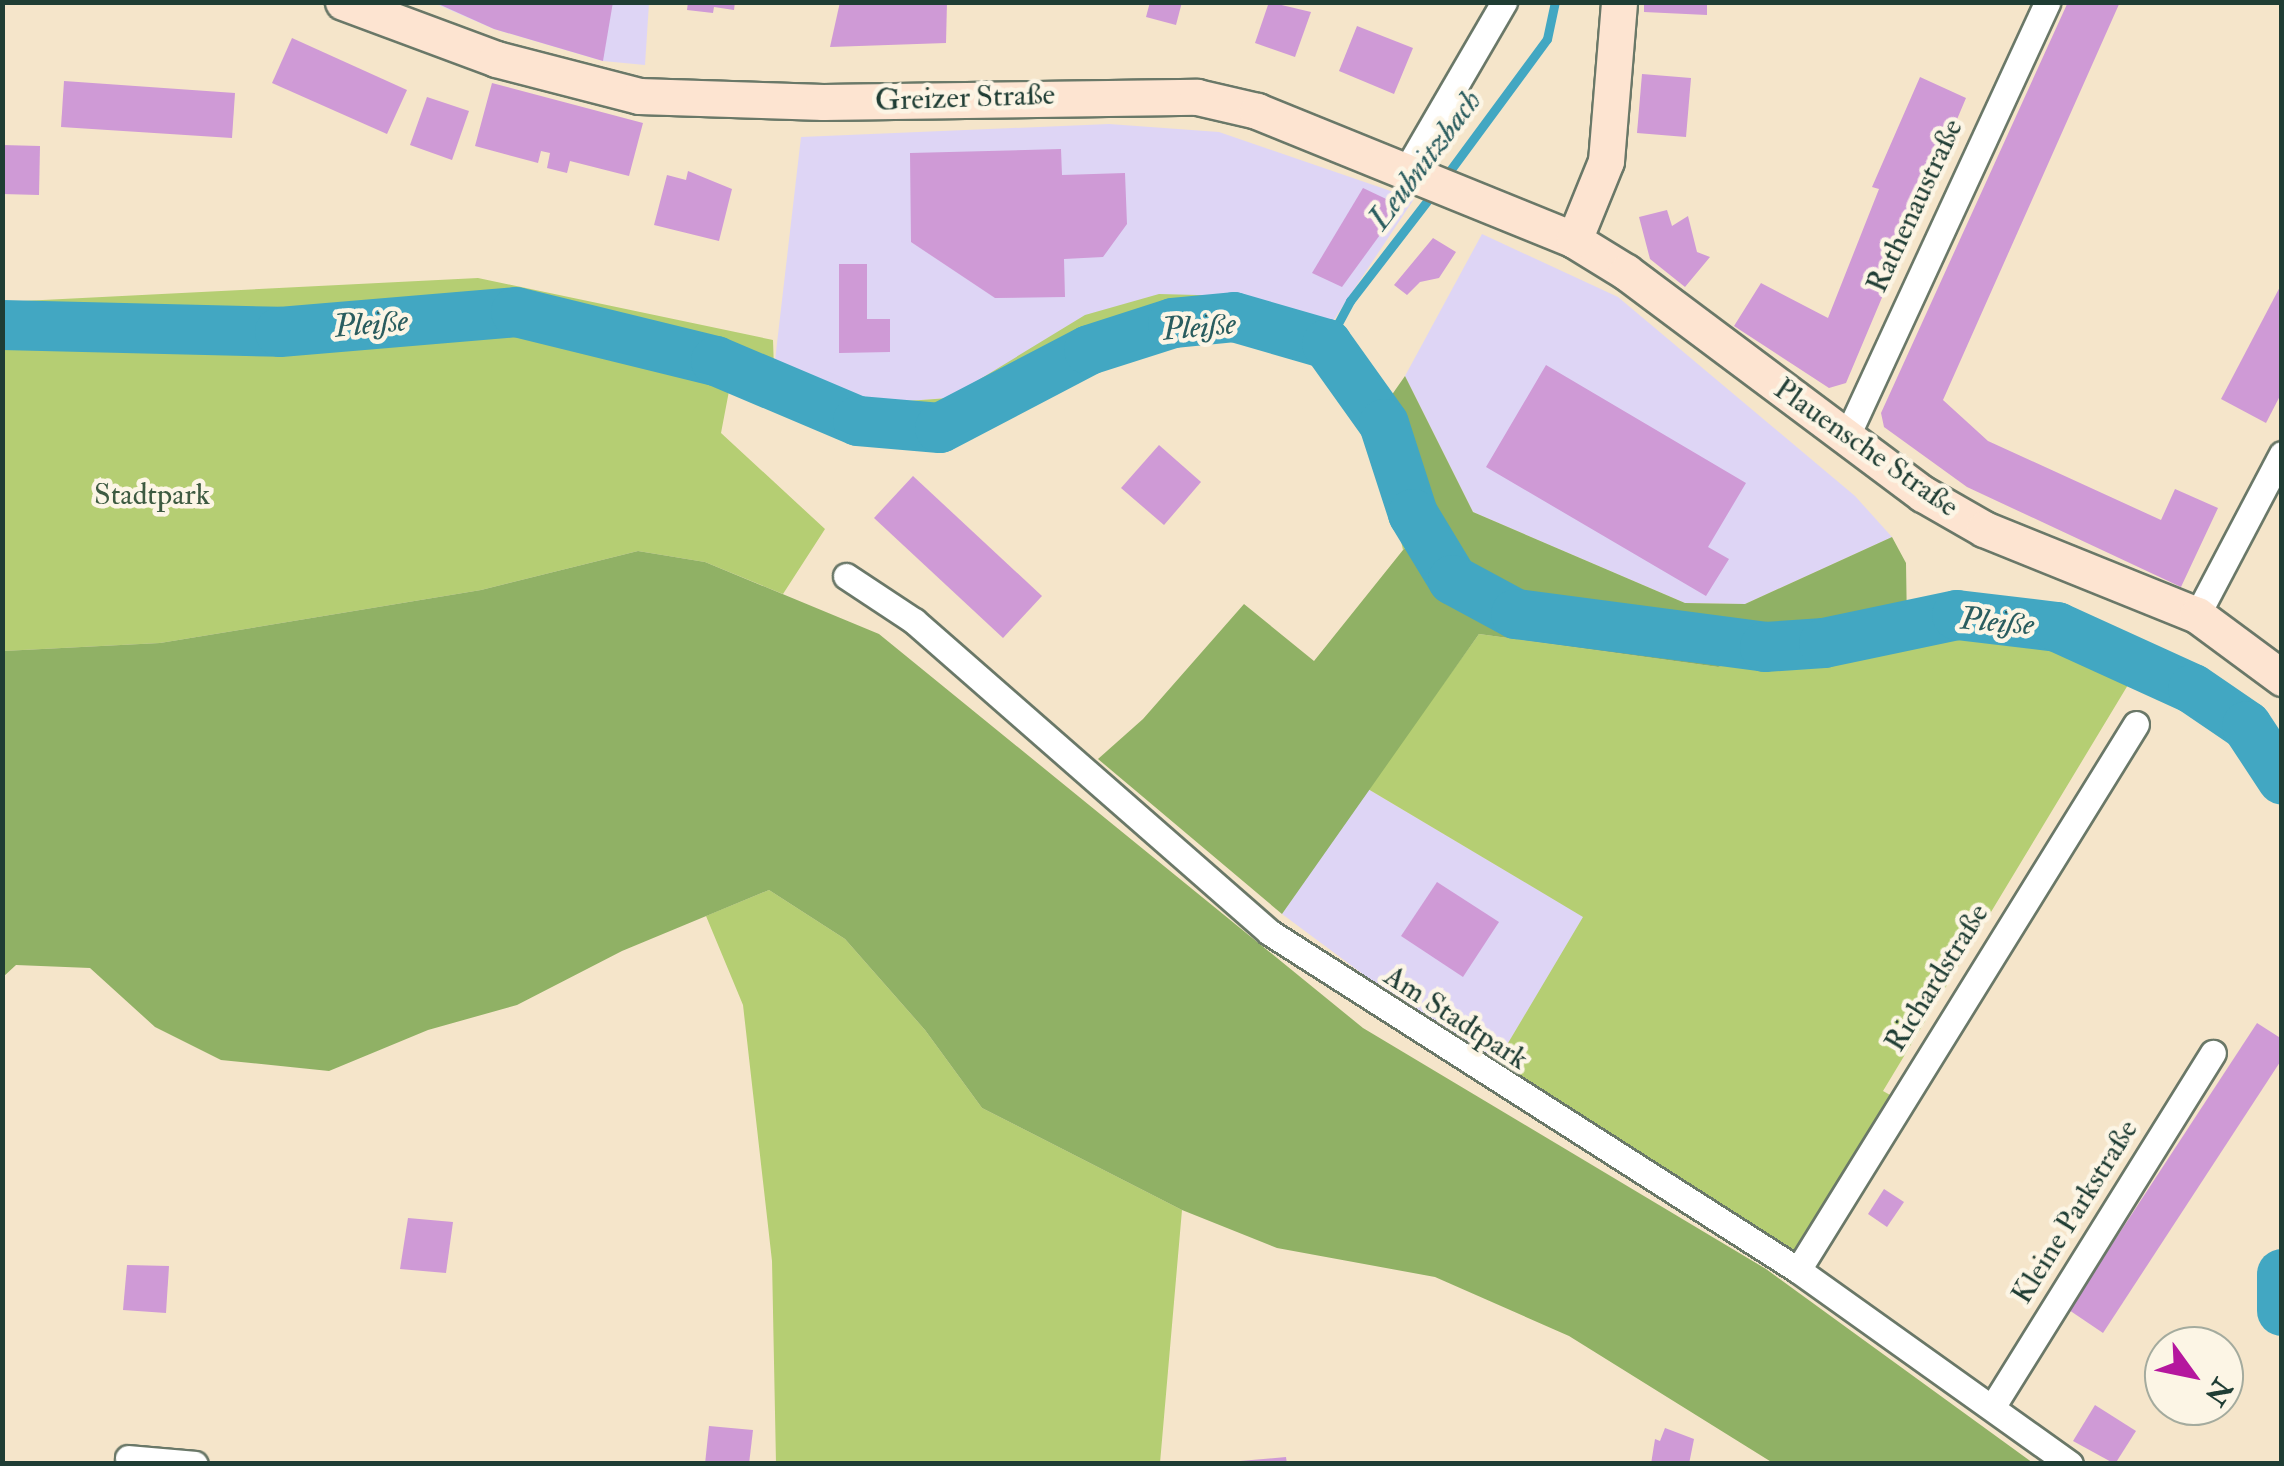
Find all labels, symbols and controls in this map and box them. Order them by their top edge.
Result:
street label: Greizer Straße [874,77,1056,119]
water label: Leubnitzbach [1360,83,1490,237]
street label: Rathenaustraße [1859,113,1971,299]
water label: Pleiße [332,302,410,346]
water label: Pleiße [1160,305,1238,349]
street label: Plauensche Straße [1767,371,1965,525]
park label: Stadtpark [94,477,210,513]
water label: Pleiße [1958,600,2036,644]
street label: Richardstraße [1877,897,1997,1059]
street label: Am Stadtpark [1377,958,1535,1078]
street label: Kleine Parkstraße [2004,1113,2146,1311]
north arrow [2144,1326,2244,1426]
text: N [2196,1371,2239,1412]

